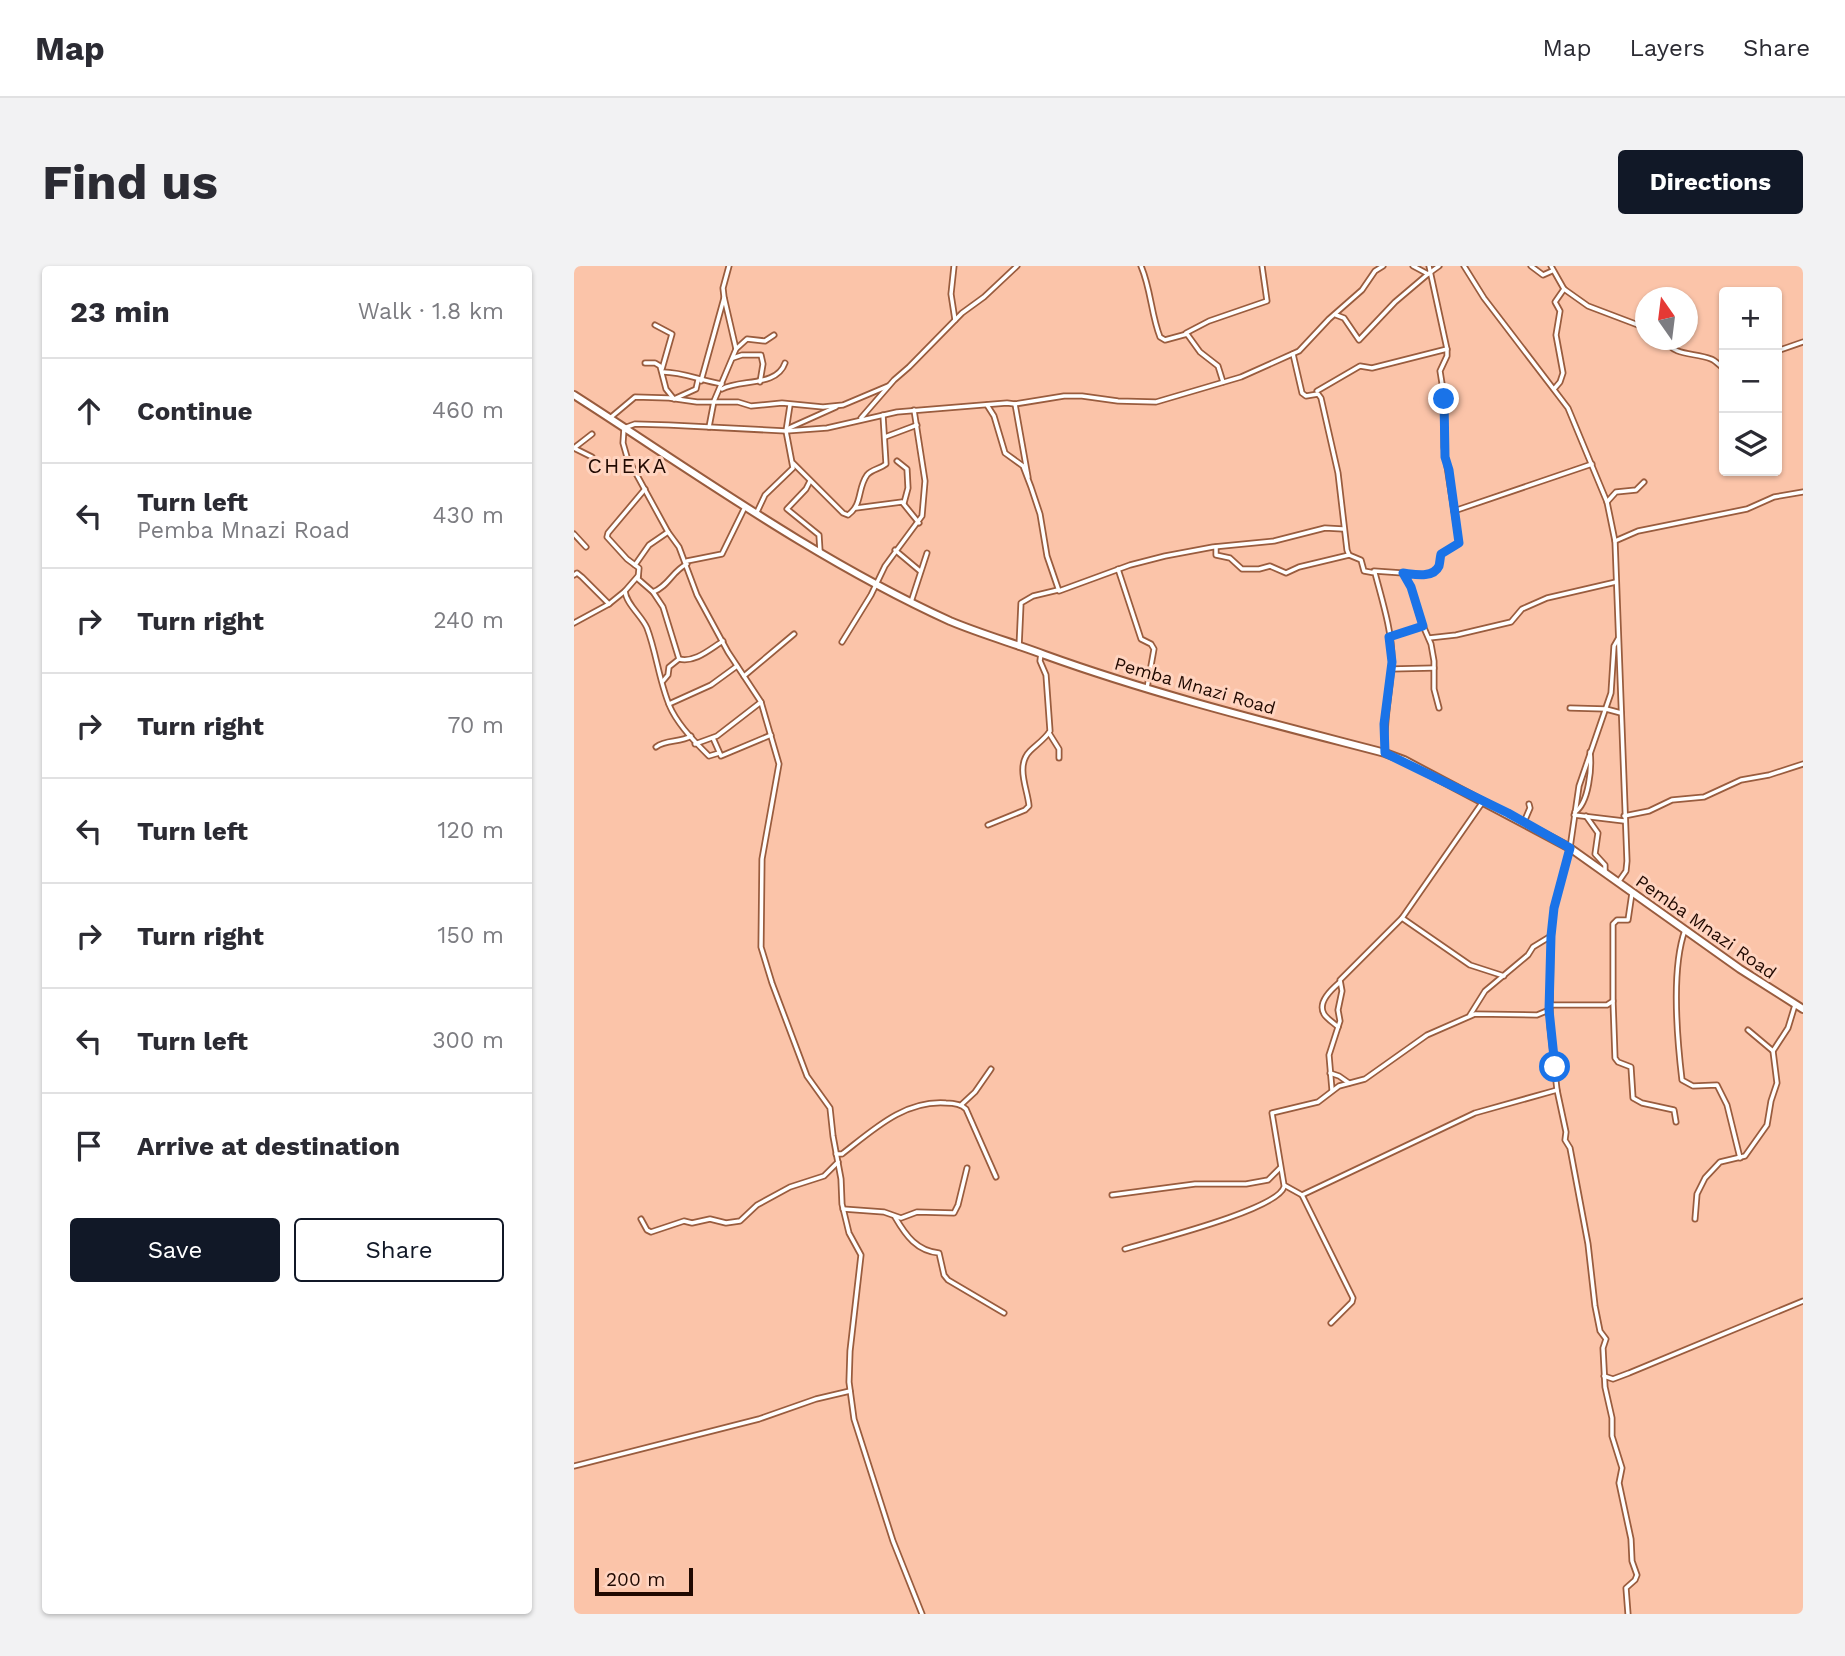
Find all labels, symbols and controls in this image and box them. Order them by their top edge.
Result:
text: Map [35,29,105,68]
text: Map [1543,34,1591,62]
text: Layers [1629,34,1705,62]
text: Share [1743,34,1810,62]
button: Directions [1618,150,1803,214]
text: Find us [42,153,218,211]
north arrow [1635,287,1698,350]
map controls [1719,287,1782,476]
button: + [1719,287,1782,350]
text: 23 min [70,294,170,329]
text: Walk · 1.8 km [358,298,504,325]
button: − [1719,350,1782,413]
route end [1428,383,1459,414]
icon: ahead [70,392,108,430]
text: Continue [137,396,253,426]
text: 460 m [432,397,504,424]
button: layers [1719,413,1782,476]
district label: CHEKA [588,453,668,478]
text: Turn left [137,487,248,517]
icon: left [70,497,108,535]
text: 430 m [432,502,504,529]
text: Pemba Mnazi Road [137,517,350,544]
icon: right [70,602,108,640]
text: Turn right [137,606,264,636]
text: 240 m [433,607,504,634]
street label: Pemba Mnazi Road [1112,652,1278,719]
icon: right [70,707,108,745]
text: Turn right [137,711,264,741]
text: 70 m [447,712,504,739]
icon: left [70,812,108,850]
text: Turn left [137,816,248,846]
text: 120 m [438,817,504,844]
street label: Pemba Mnazi Road [1632,870,1781,983]
icon: right [70,917,108,955]
text: Turn right [137,921,264,951]
text: 150 m [438,922,504,949]
icon: left [70,1022,108,1060]
text: Turn left [137,1026,248,1056]
text: 300 m [432,1027,504,1054]
route start [1539,1051,1570,1082]
icon: arrive [70,1127,108,1165]
text: Arrive at destination [137,1131,400,1161]
button: Save [70,1218,280,1282]
button: Share [294,1218,504,1282]
scale bar [595,1565,693,1597]
text: 200 m [606,1568,665,1591]

